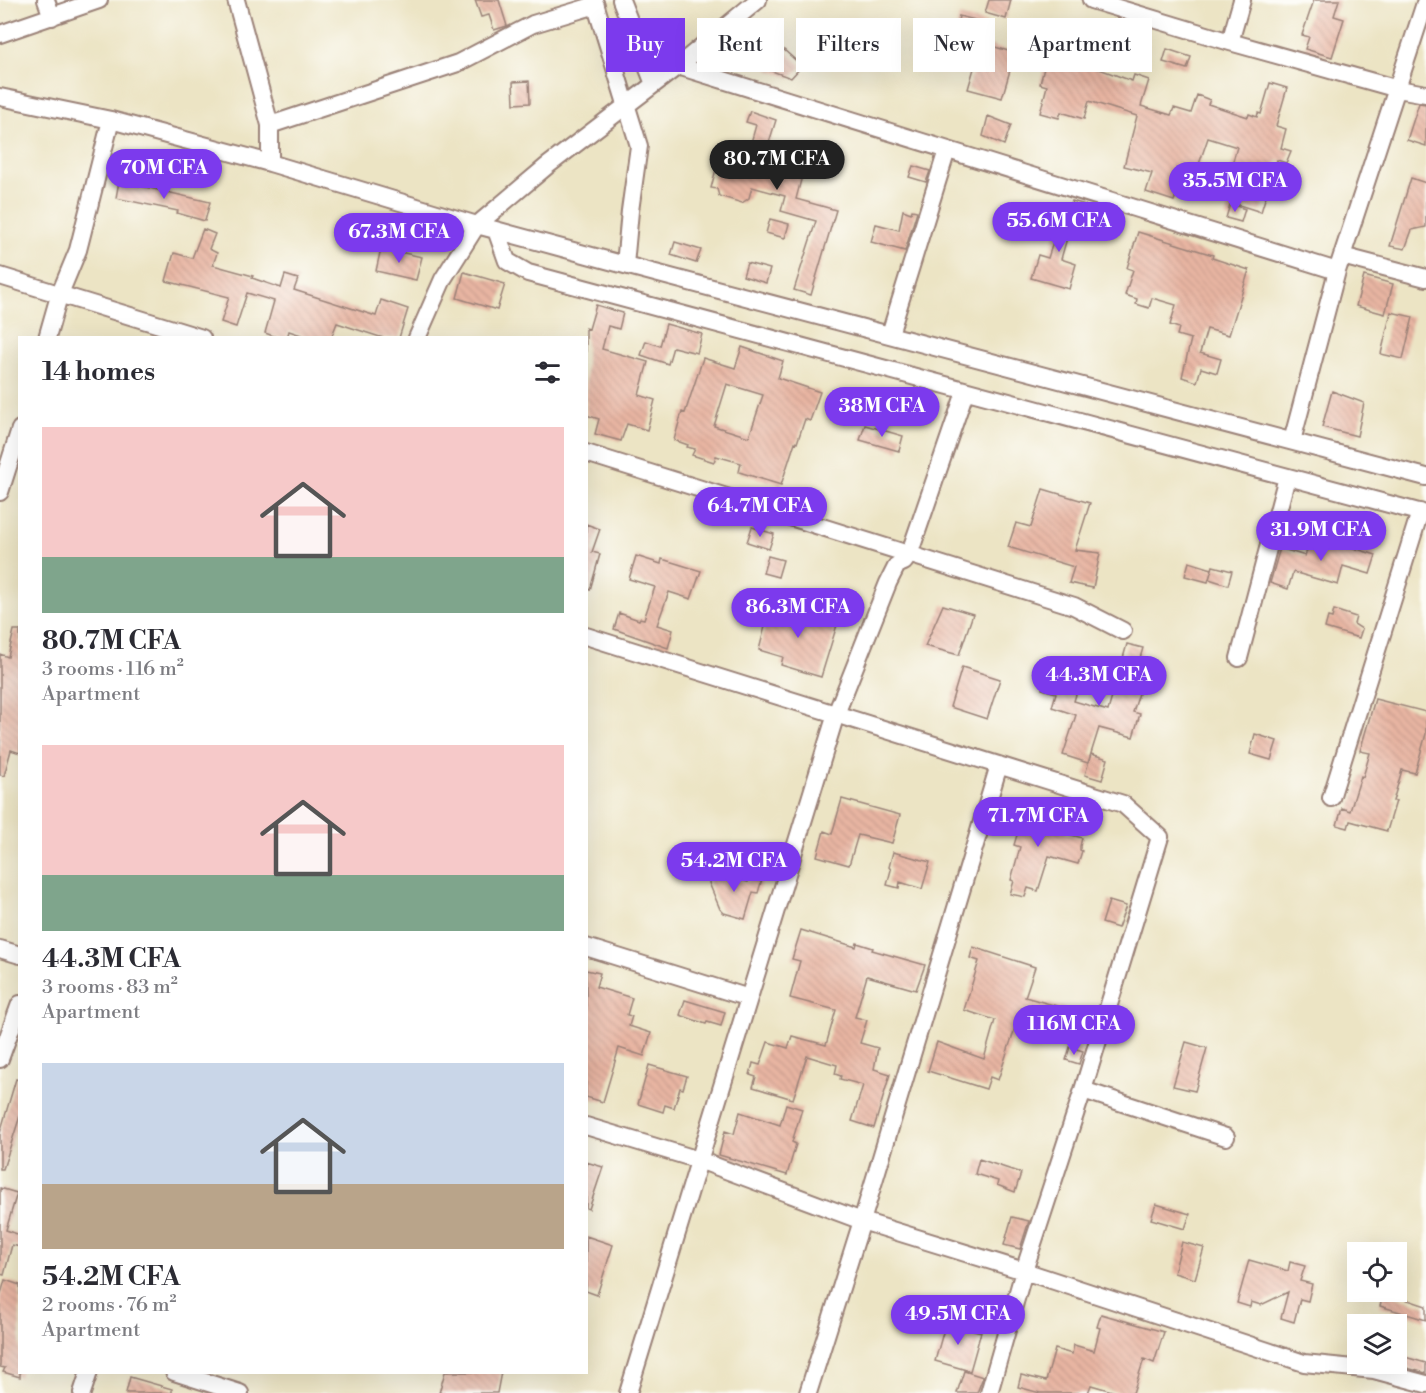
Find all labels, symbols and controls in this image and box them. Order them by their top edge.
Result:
chip: Buy [606,18,685,72]
chip: Rent [697,18,784,72]
chip: Filters [796,18,901,72]
chip: New [913,18,995,72]
chip: Apartment [1007,18,1152,72]
pin: 80.7M CFA [708,140,846,191]
text: 80.7M CFA [724,147,830,172]
pin: 70M CFA [109,149,219,200]
text: 70M CFA [120,156,208,181]
pin: 35.5M CFA [1166,162,1304,213]
text: 35.5M CFA [1183,169,1287,194]
pin: 55.6M CFA [990,202,1128,253]
text: 55.6M CFA [1006,209,1112,234]
pin: 67.3M CFA [330,213,468,264]
text: 67.3M CFA [348,220,450,245]
text: 14 homes [42,356,155,388]
icon: filters [531,356,564,389]
pin: 38M CFA [827,387,937,438]
text: 38M CFA [839,394,926,419]
icon: home [249,466,357,574]
pin: 64.7M CFA [691,487,829,538]
text: 64.7M CFA [707,494,813,519]
pin: 31.9M CFA [1252,511,1390,562]
text: 31.9M CFA [1270,518,1372,543]
pin: 86.3M CFA [729,588,867,639]
text: 86.3M CFA [745,595,851,620]
text: 80.7M CFA [42,625,181,657]
pin: 44.3M CFA [1030,656,1168,707]
text: 3 rooms · 116 m² [42,657,184,682]
text: 44.3M CFA [1046,663,1152,688]
text: Apartment [42,682,140,707]
icon: home [249,784,357,892]
pin: 71.7M CFA [969,797,1107,848]
text: 71.7M CFA [987,804,1089,829]
pin: 54.2M CFA [665,842,803,893]
text: 54.2M CFA [681,849,787,874]
text: 44.3M CFA [42,943,181,975]
text: 3 rooms · 83 m² [42,975,178,1000]
text: Apartment [42,1000,140,1025]
pin: 116M CFA [1012,1005,1136,1056]
text: 116M CFA [1027,1012,1121,1037]
icon: home [249,1102,357,1210]
map controls [1347,1242,1407,1374]
button: locate [1347,1242,1407,1302]
text: 54.2M CFA [42,1261,180,1293]
text: 2 rooms · 76 m² [42,1293,176,1318]
pin: 49.5M CFA [889,1295,1027,1346]
text: 49.5M CFA [905,1302,1011,1327]
button: layers [1347,1314,1407,1374]
text: Apartment [42,1318,140,1343]

